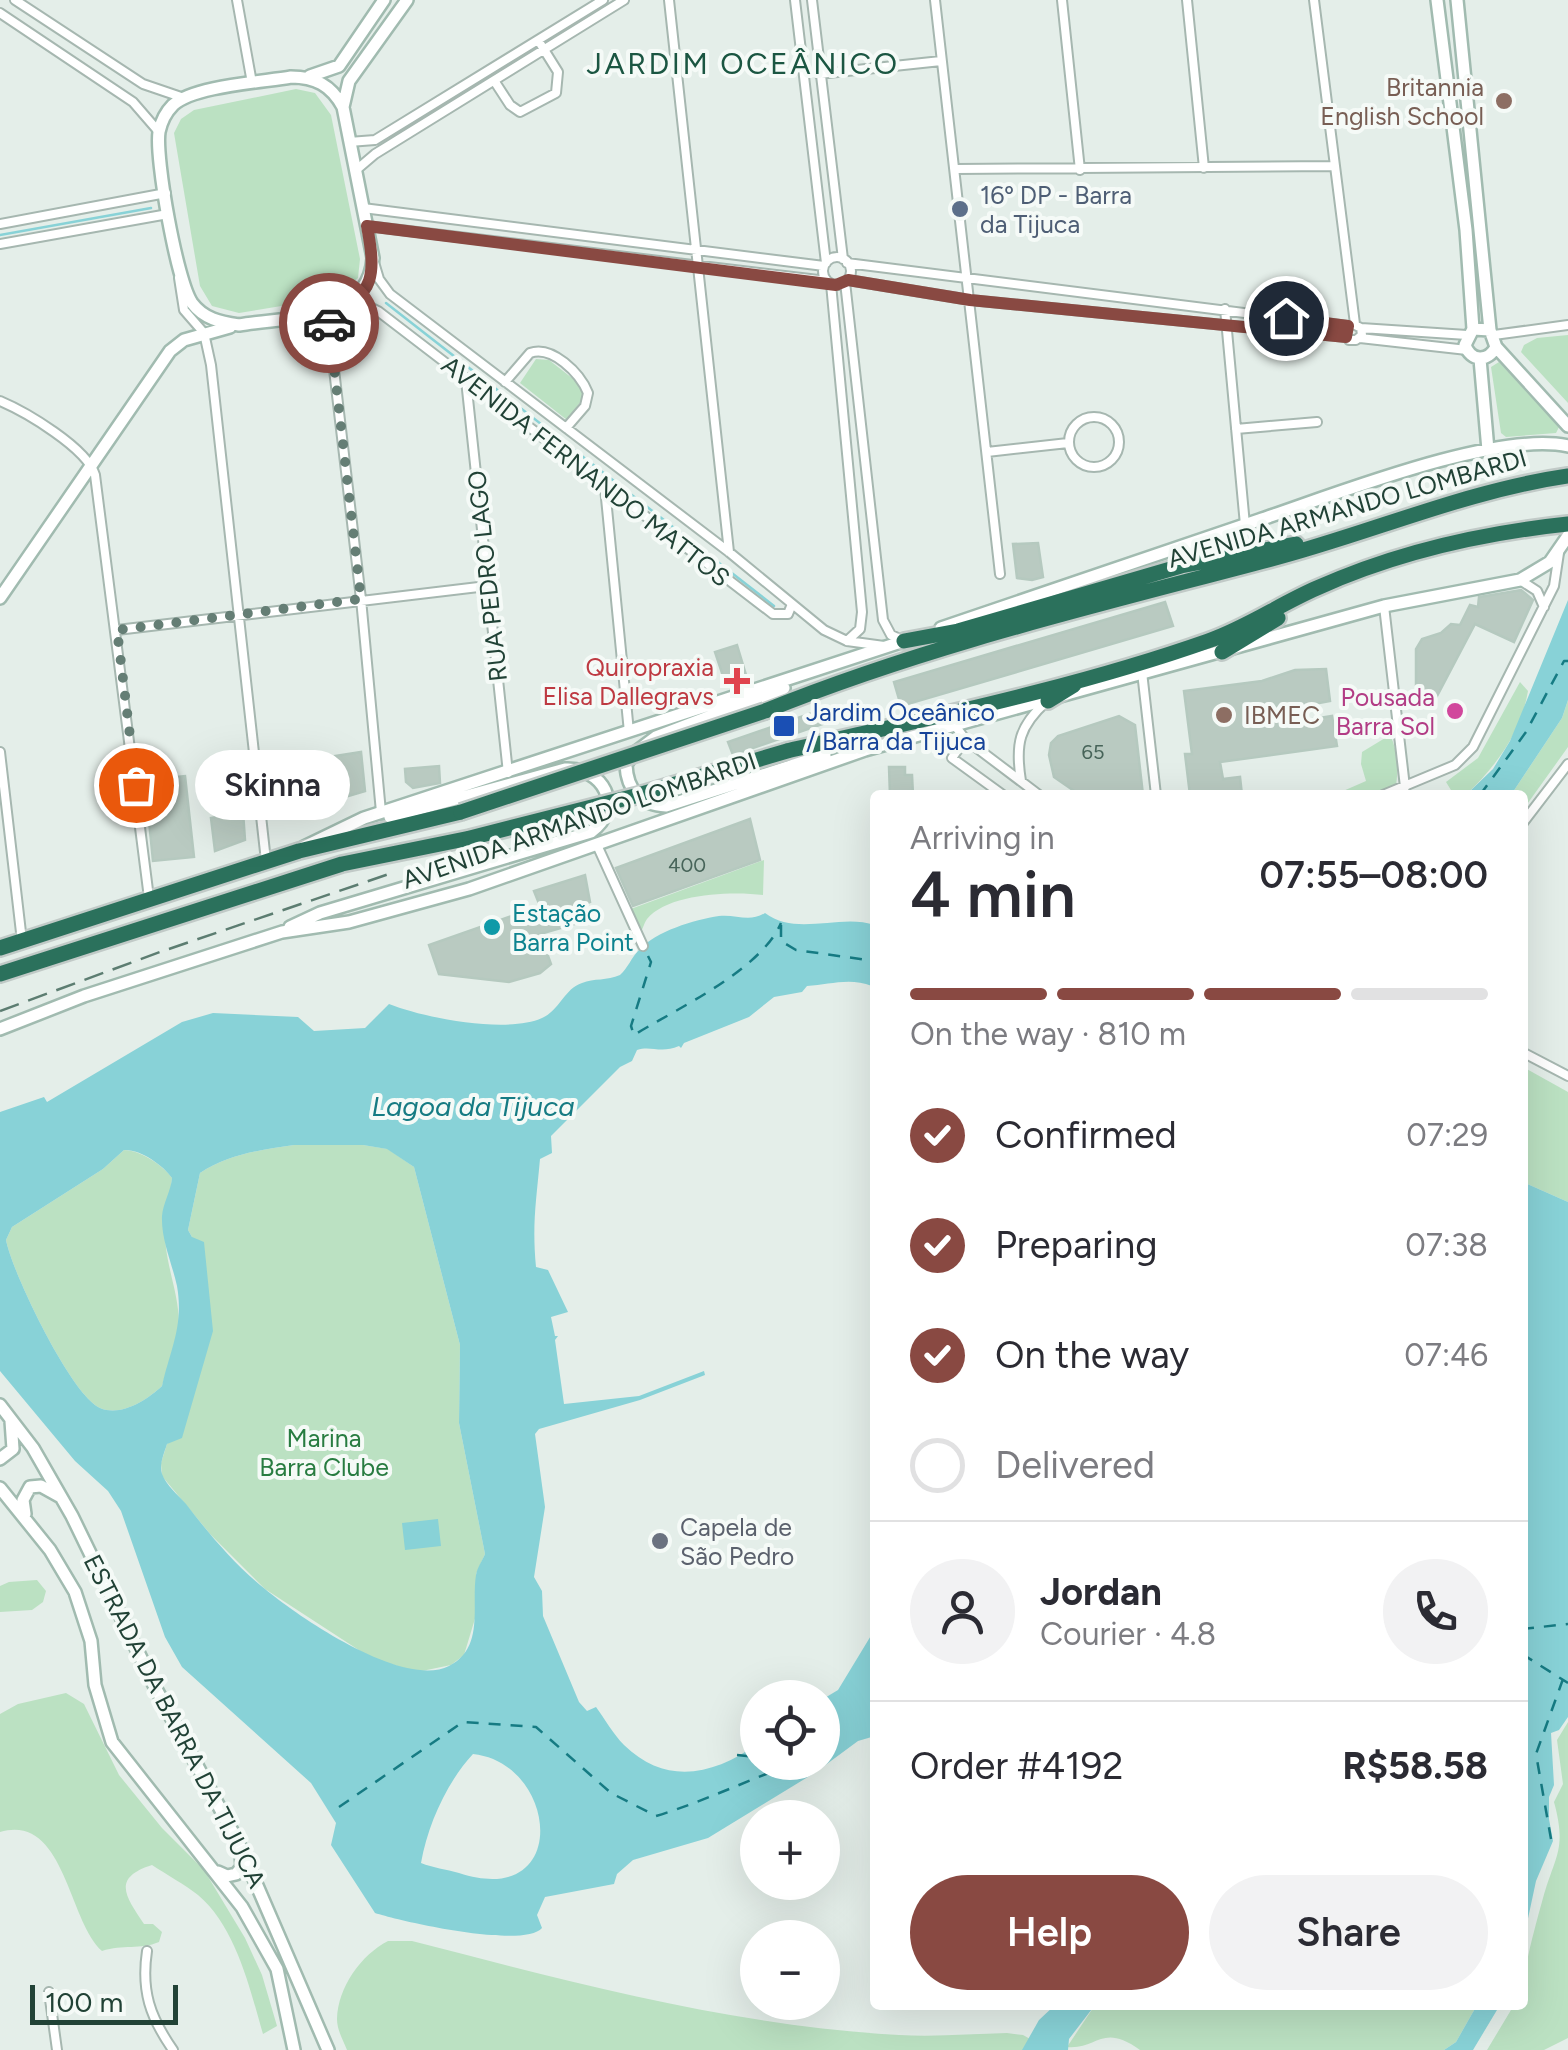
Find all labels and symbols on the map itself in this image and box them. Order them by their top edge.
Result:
district label: JARDIM OCEÂNICO [587,45,899,82]
place label: Britannia English School [1320,72,1484,131]
marker: Britannia English School [1493,90,1515,112]
place label: 16º DP - Barra da Tijuca [980,180,1132,239]
marker: 16º DP - Barra da Tijuca [949,198,971,220]
courier [279,273,379,373]
pin [1244,276,1329,361]
street label: AVENIDA FERNANDO MATTOS [436,349,736,593]
street label: AVENIDA ARMANDO LOMBARDI [1164,442,1530,574]
street label: RUA PEDRO LAGO [461,469,513,683]
place label: Quiropraxia Elisa Dallegravs [542,652,714,711]
marker: Quiropraxia Elisa Dallegravs [724,668,750,694]
place label: Pousada Barra Sol [1336,682,1435,741]
place label: Jardim Oceânico / Barra da Tijuca [806,697,995,756]
place label: IBMEC [1244,700,1320,730]
marker: Pousada Barra Sol [1444,700,1466,722]
marker: IBMEC [1213,704,1235,726]
marker: Jardim Oceânico / Barra da Tijuca [771,713,797,739]
house number: 65 [1082,740,1104,764]
pin [94,743,179,828]
street label: AVENIDA ARMANDO LOMBARDI [398,745,760,895]
callout: Skinna [196,750,351,820]
house number: 400 [668,853,706,877]
place label: Estação Barra Point [512,898,634,957]
marker: Estação Barra Point [481,916,503,938]
water label: Lagoa da Tijuca [371,1089,575,1123]
park label: Marina Barra Clube [259,1423,389,1482]
place label: Capela de São Pedro [680,1512,794,1571]
marker: Capela de São Pedro [649,1530,671,1552]
street label: ESTRADA DA BARRA DA TIJUCA [78,1549,272,1893]
scale bar [30,1980,178,2024]

